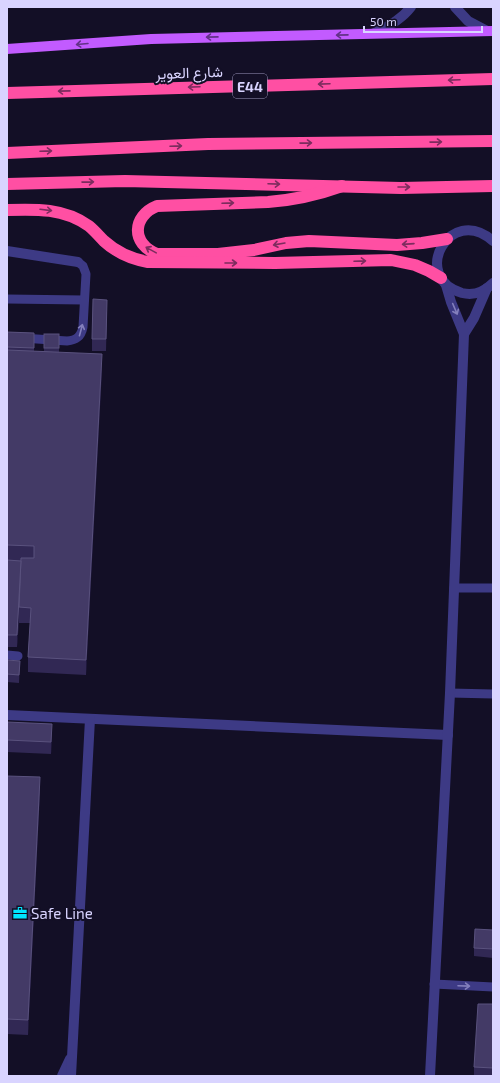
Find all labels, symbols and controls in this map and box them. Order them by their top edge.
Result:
scale bar [364,8,482,34]
text: 50 m [370,14,397,28]
one-way arrow [336,31,349,38]
one-way arrow [206,34,219,41]
one-way arrow [76,40,89,47]
street label: شارع العوير [154,62,223,85]
road number: E44 [233,74,267,98]
one-way arrow [448,76,461,84]
one-way arrow [318,80,331,87]
one-way arrow [188,84,201,91]
one-way arrow [58,87,71,95]
one-way arrow [429,138,442,146]
one-way arrow [299,139,312,147]
one-way arrow [169,142,182,149]
one-way arrow [39,147,52,155]
one-way arrow [81,178,94,186]
one-way arrow [267,180,280,188]
one-way arrow [397,183,410,191]
one-way arrow [221,200,234,207]
one-way arrow [39,206,52,214]
one-way arrow [273,240,286,248]
one-way arrow [402,240,415,247]
one-way arrow [145,246,157,254]
one-way arrow [353,257,366,264]
one-way arrow [224,259,237,267]
one-way arrow [451,303,459,315]
one-way arrow [78,323,85,336]
place label: Safe Line [31,904,93,922]
office icon: Safe Line [12,905,28,921]
one-way arrow [457,982,470,989]

